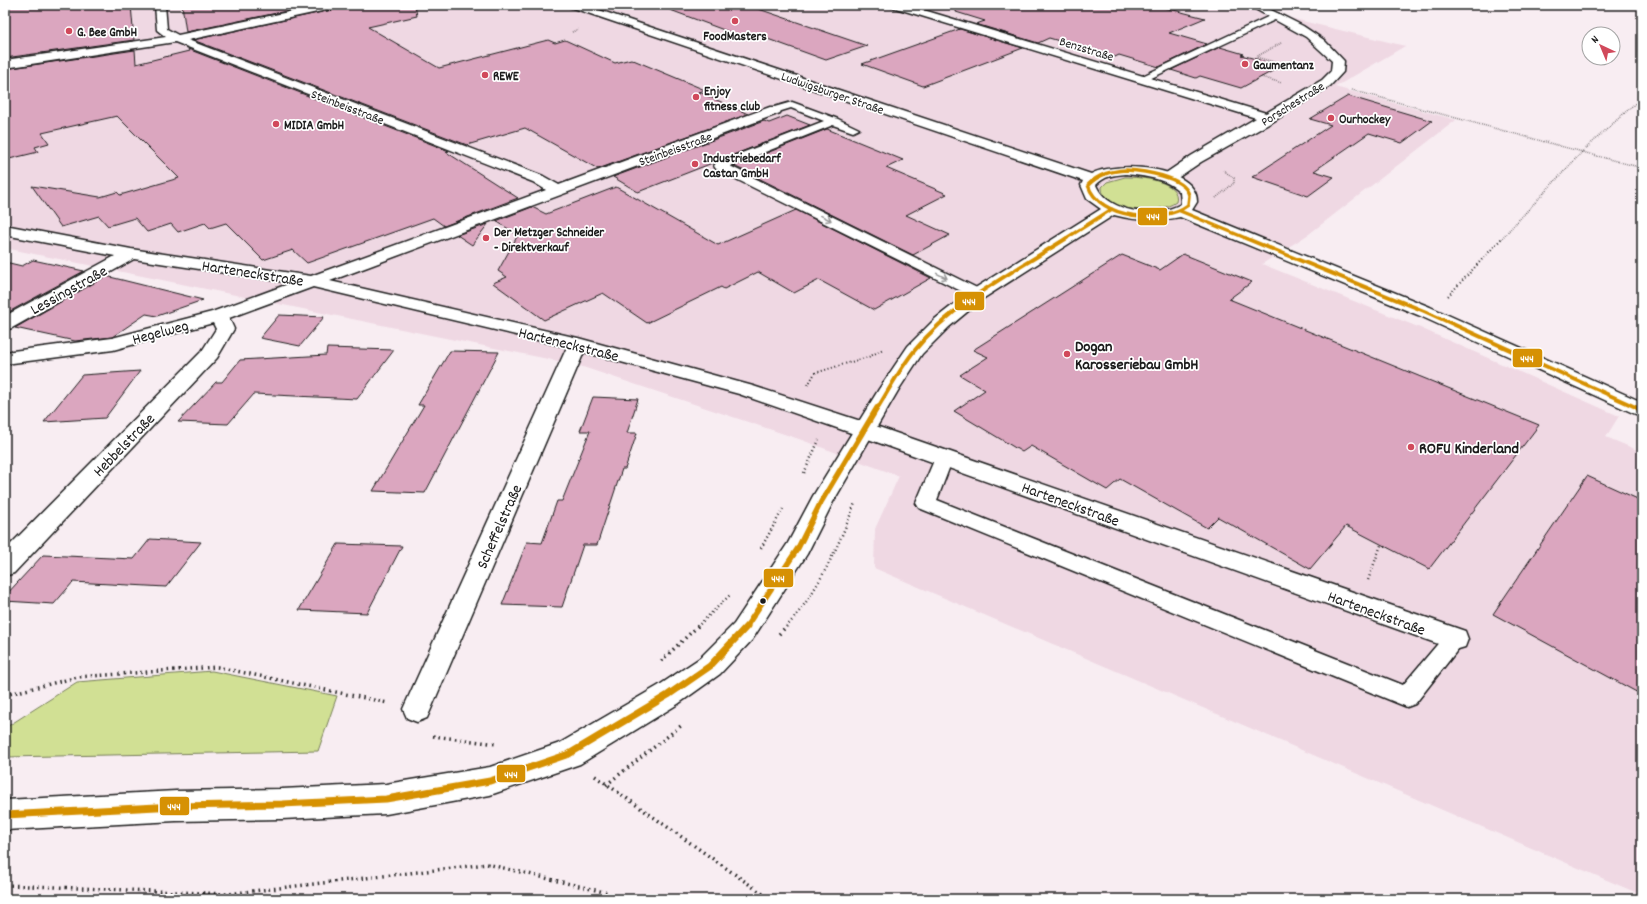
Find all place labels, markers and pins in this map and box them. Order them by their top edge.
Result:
marker: FoodMasters [730,16,740,26]
place label: G. Bee GmbH [77,24,137,43]
marker: G. Bee GmbH [64,26,74,36]
place label: FoodMasters [703,28,767,47]
place label: Gaumentanz [1253,57,1315,76]
marker: Gaumentanz [1240,59,1250,69]
place label: REWE [493,68,520,87]
marker: REWE [480,70,490,80]
place label: Enjoy fitness club [703,83,760,117]
marker: Enjoy fitness club [691,92,701,102]
place label: Ourhockey [1339,111,1391,130]
marker: Ourhockey [1326,113,1336,123]
place label: MIDIA GmbH [284,117,345,136]
marker: MIDIA GmbH [271,119,281,129]
place label: Industriebedarf Castan GmbH [703,150,782,184]
marker: Industriebedarf Castan GmbH [690,159,700,169]
place label: Der Metzger Schneider - Direktverkauf [494,224,605,258]
marker: Der Metzger Schneider - Direktverkauf [481,233,491,243]
place label: Dogan Karosseriebau GmbH [1075,336,1199,377]
marker: Dogan Karosseriebau GmbH [1062,349,1072,359]
place label: ROFU Kinderland [1419,438,1519,461]
marker: ROFU Kinderland [1406,442,1416,452]
unlabelled marker [758,596,768,606]

